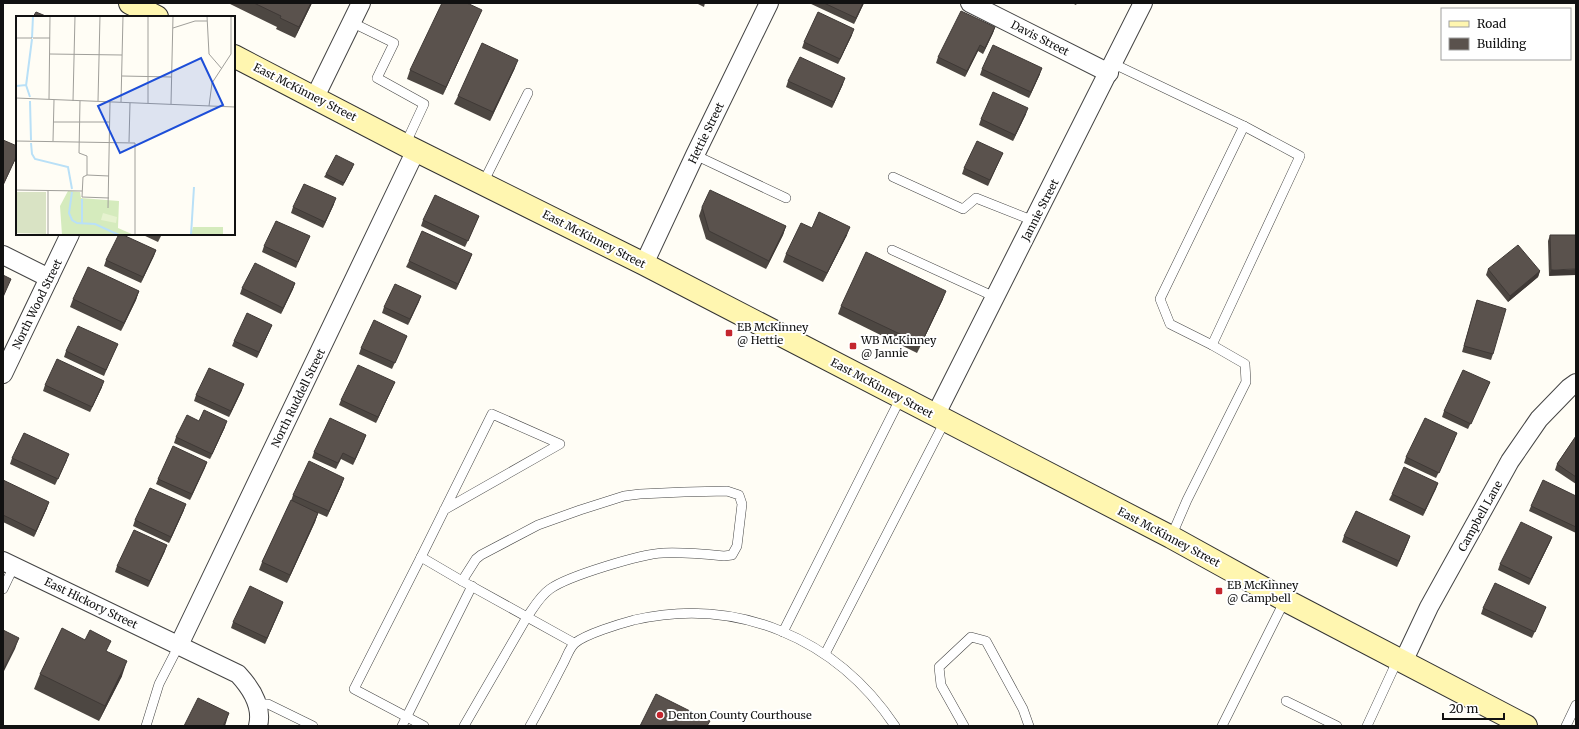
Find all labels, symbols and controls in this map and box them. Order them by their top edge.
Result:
legend [1441,8,1571,60]
inset map [16,16,235,235]
text: Road [1477,16,1506,31]
street label: Davis Street [1009,17,1072,59]
text: Building [1477,36,1527,51]
street label: East McKinney Street [251,60,360,124]
street label: Hettie Street [685,99,727,166]
street label: Jannie Street [1018,176,1062,244]
street label: East McKinney Street [540,207,649,271]
street label: North Wood Street [9,256,65,351]
place label: EB McKinney @ Hettie [737,320,809,347]
marker: EB McKinney @ Hettie [724,328,734,338]
place label: WB McKinney @ Jannie [860,333,937,360]
marker: WB McKinney @ Jannie [848,341,858,351]
street label: North Ruddell Street [268,346,328,450]
street label: East McKinney Street [828,355,936,421]
street label: Campbell Lane [1455,478,1505,554]
street label: East McKinney Street [1115,504,1223,570]
street label: East Hickory Street [42,574,141,632]
place label: EB McKinney @ Campbell [1227,578,1299,605]
marker: EB McKinney @ Campbell [1214,586,1224,596]
scale bar [1443,695,1504,721]
text: 20 m [1449,701,1478,716]
place label: Denton County Courthouse [668,708,812,722]
marker: Denton County Courthouse [655,710,665,720]

